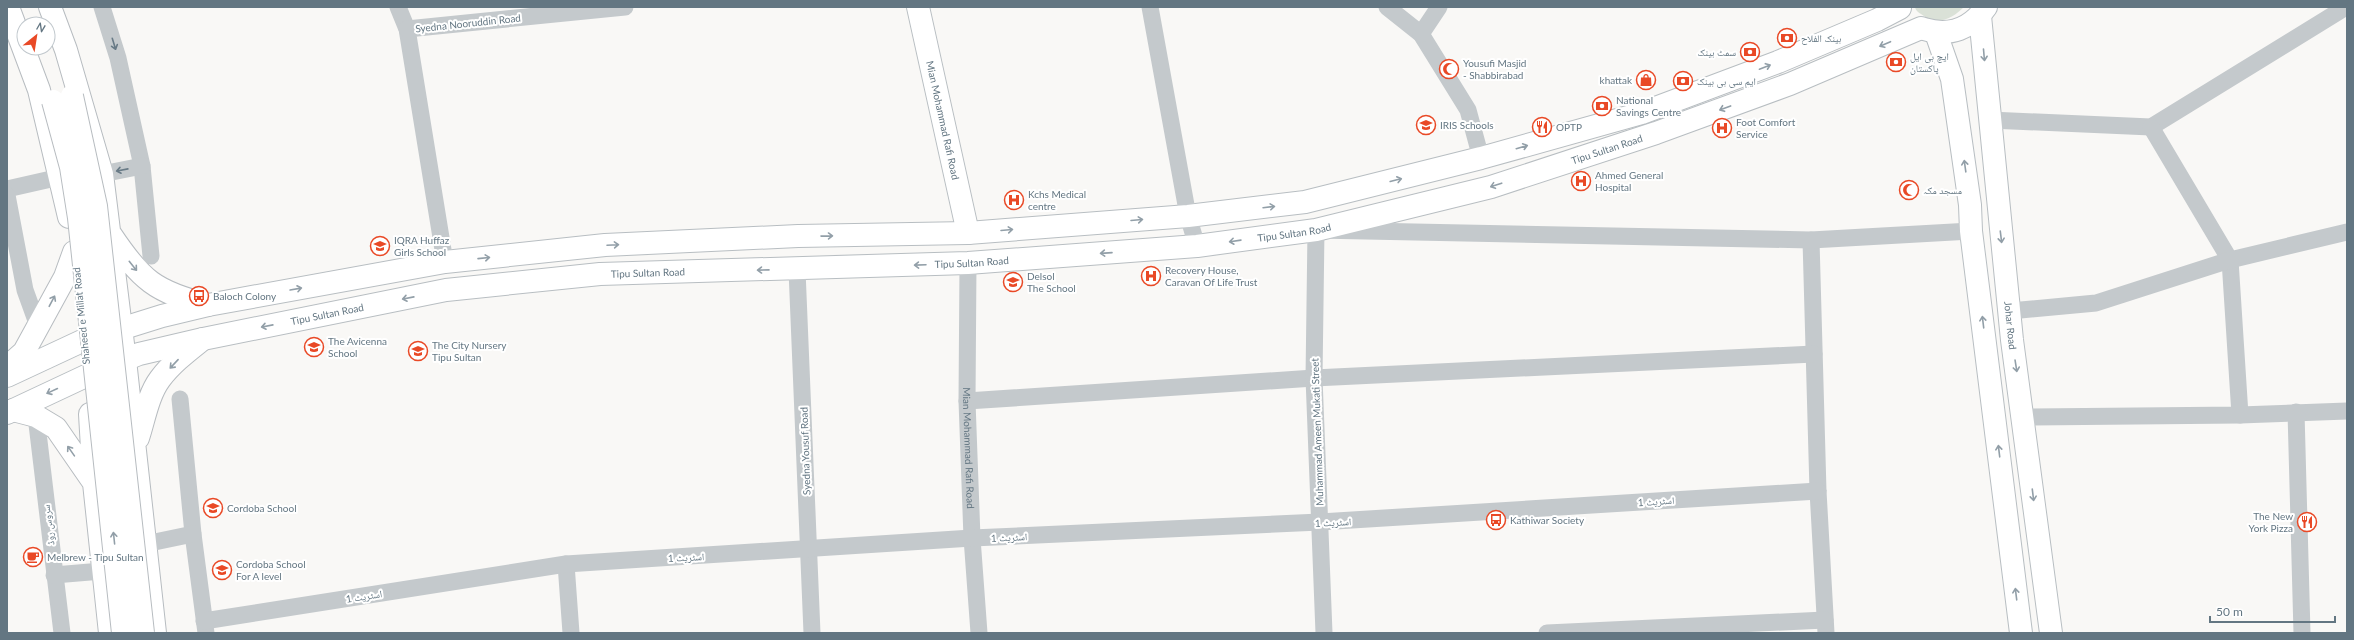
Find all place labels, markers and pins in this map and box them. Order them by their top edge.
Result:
bank icon: بینک الفلاح [1776,27,1798,49]
place label: بینک الفلاح [1801,32,1842,45]
bank icon: سمٹ بینک [1739,41,1761,63]
place label: سمٹ بینک [1698,46,1736,58]
place label: ایچ بی ایل پاکستان [1910,50,1949,75]
bank icon: ایچ بی ایل پاکستان [1885,51,1907,73]
place label: Yousufi Masjid - Shabbirabad [1463,57,1526,81]
mosque icon: Yousufi Masjid - Shabbirabad [1438,58,1460,80]
shop icon: khattak [1635,69,1657,91]
bank icon: ایم سی بی بینک [1672,70,1694,92]
place label: khattak [1600,74,1633,86]
place label: ایم سی بی بینک [1697,75,1756,89]
place label: National Savings Centre [1616,94,1681,118]
bank icon: National Savings Centre [1591,95,1613,117]
school or university icon: IRIS Schools [1415,114,1437,136]
restaurant icon: OPTP [1531,116,1553,138]
place label: Foot Comfort Service [1736,116,1796,140]
hospital icon: Foot Comfort Service [1711,117,1733,139]
place label: IRIS Schools [1440,119,1494,131]
place label: OPTP [1556,121,1582,133]
place label: Ahmed General Hospital [1595,169,1663,193]
hospital icon: Ahmed General Hospital [1570,170,1592,192]
mosque icon: مسجد مکہ [1898,179,1920,201]
place label: مسجد مکہ [1923,184,1962,196]
place label: Kchs Medical centre [1028,188,1086,212]
hospital icon: Kchs Medical centre [1003,189,1025,211]
place label: IQRA Huffaz Girls School [394,234,450,258]
school or university icon: IQRA Huffaz Girls School [369,235,391,257]
place label: Recovery House, Caravan Of Life Trust [1165,264,1258,288]
hospital icon: Recovery House, Caravan Of Life Trust [1140,265,1162,287]
place label: Delsol The School [1027,270,1076,294]
school or university icon: Delsol The School [1002,271,1024,293]
bus stop icon: Baloch Colony [188,285,210,307]
place label: Baloch Colony [213,290,277,302]
place label: The Avicenna School [328,335,387,359]
school or university icon: The Avicenna School [303,336,325,358]
place label: The City Nursery Tipu Sultan [432,339,507,363]
school or university icon: The City Nursery Tipu Sultan [407,340,429,362]
school or university icon: Cordoba School [202,497,224,519]
place label: Cordoba School [227,502,297,514]
bus stop icon: Kathiwar Society [1485,509,1507,531]
place label: The New York Pizza [2249,510,2293,534]
restaurant icon: The New York Pizza [2296,511,2318,533]
place label: Kathiwar Society [1510,514,1585,526]
cafe icon: Melbrew - Tipu Sultan [22,546,44,568]
place label: Melbrew - Tipu Sultan [47,551,144,563]
place label: Cordoba School For A level [236,558,306,582]
school or university icon: Cordoba School For A level [211,559,233,581]

